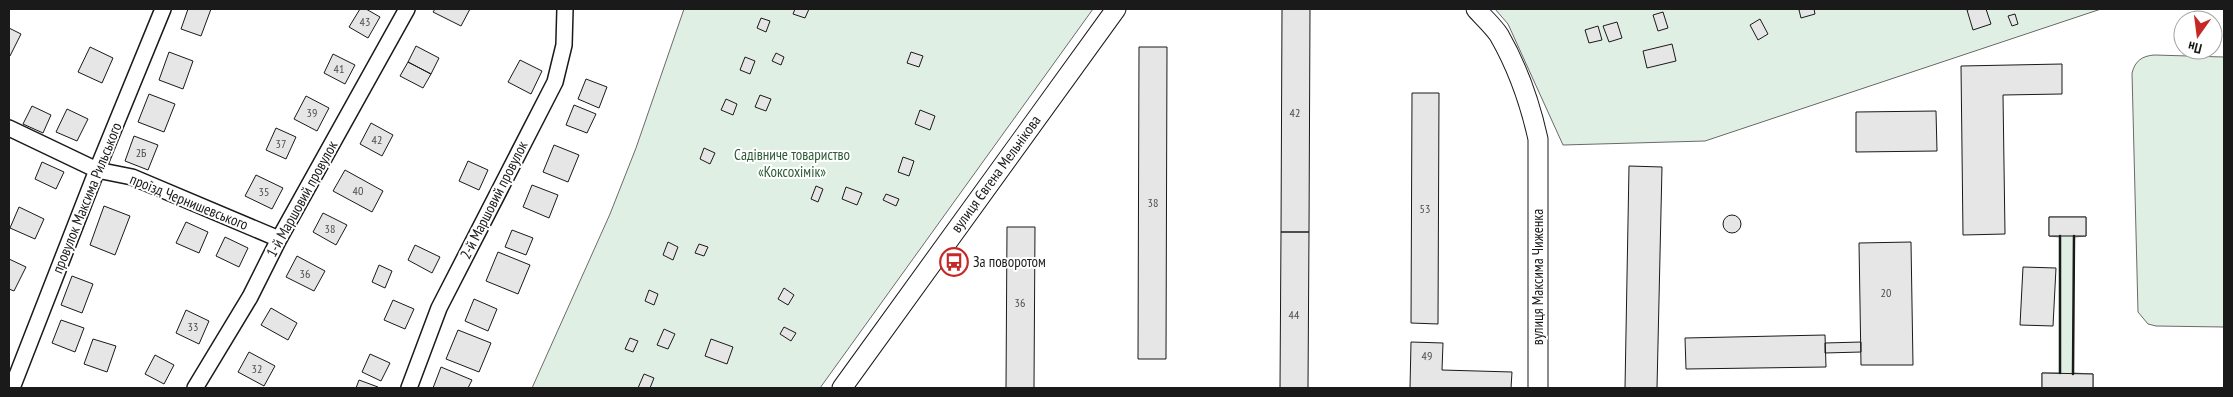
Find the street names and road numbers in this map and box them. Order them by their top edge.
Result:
street label: вулиця Євгена Мельнікова [947,111,1045,236]
street label: провулок Максима Рильського [48,120,126,276]
street label: 1-й Маршовий провулок [262,137,341,260]
street label: 2-й Маршовий провулок [456,137,532,262]
street label: проїзд Чернишевського [127,169,251,234]
street label: вулиця Максима Чиженка [1528,209,1547,345]

